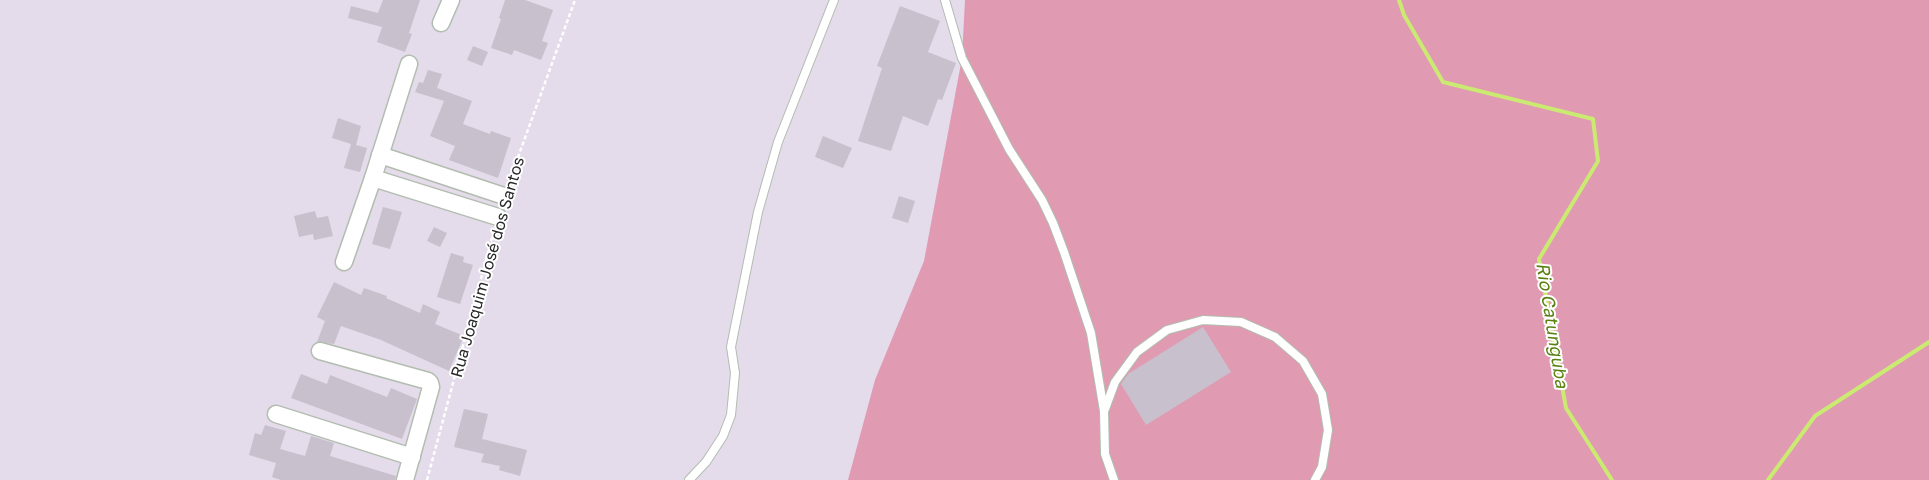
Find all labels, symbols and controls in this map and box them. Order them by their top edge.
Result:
street label: Rua Joaquim José dos Santos [446,154,528,380]
water label: Rio Catunguba [1532,261,1574,390]

